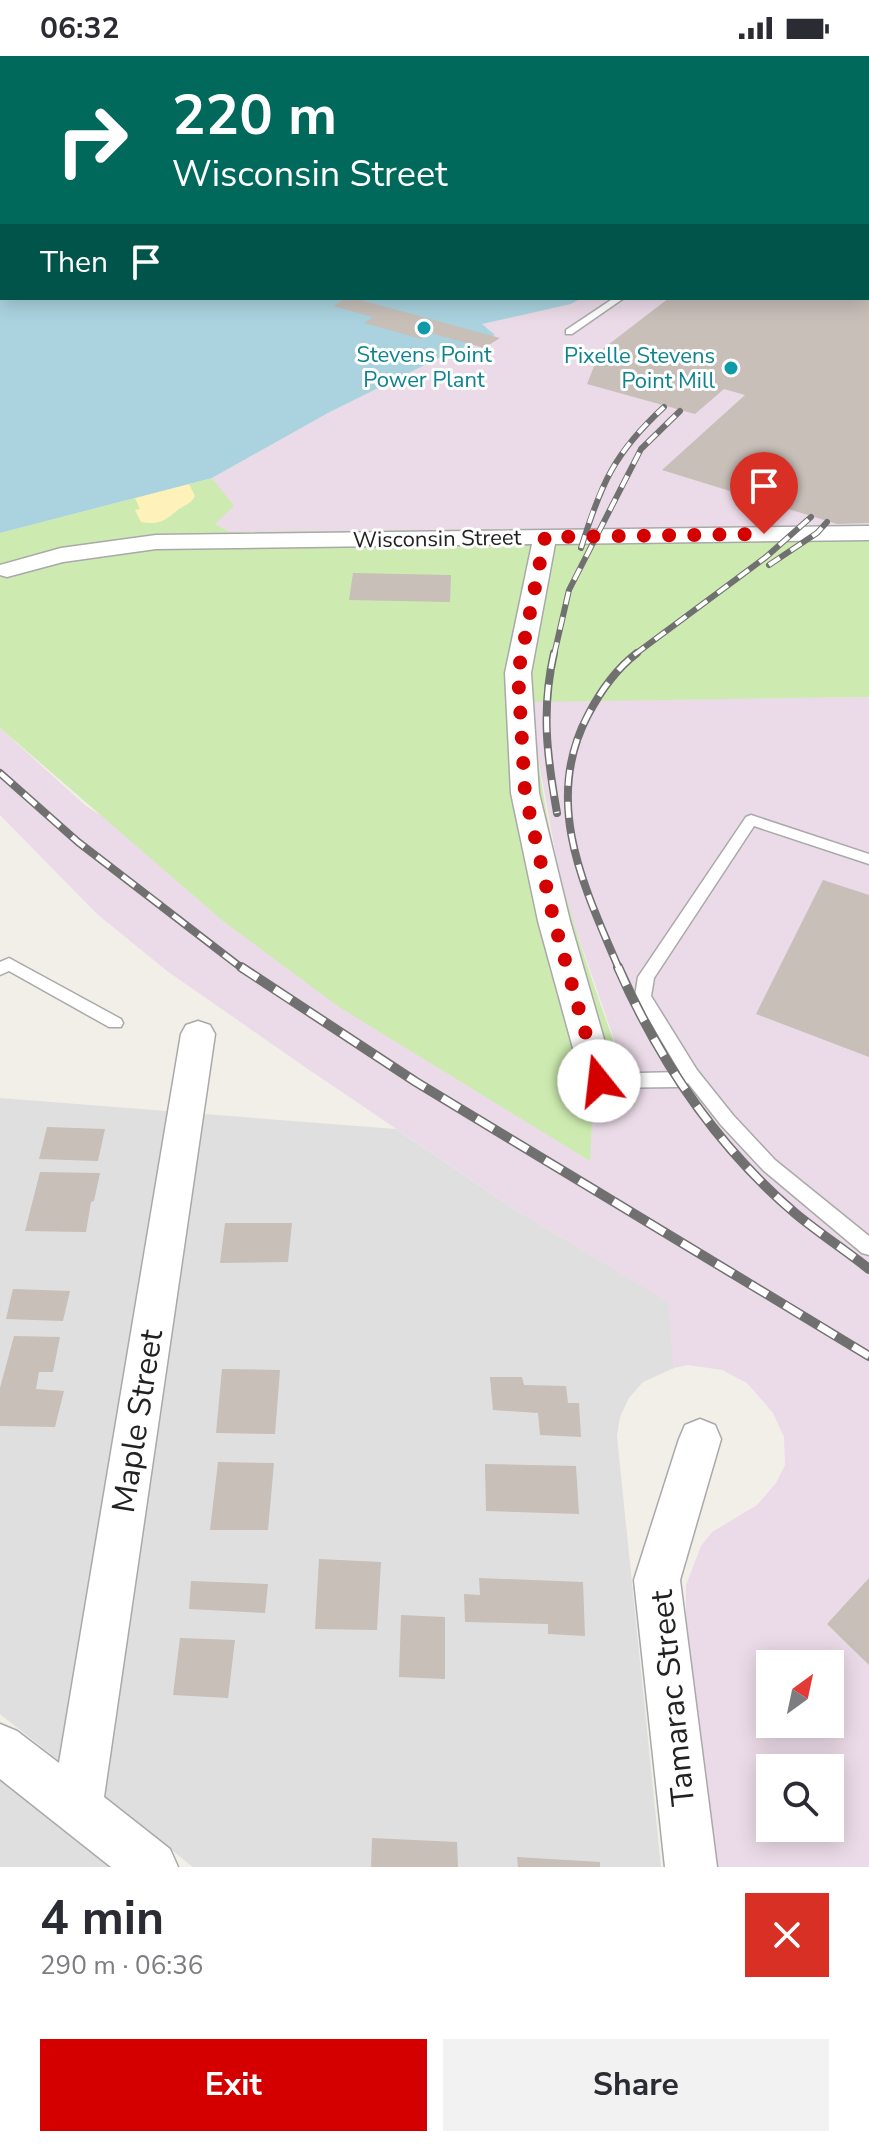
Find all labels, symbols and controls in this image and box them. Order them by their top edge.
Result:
text: 06:32 [40,8,119,49]
text: 220 m [172,77,337,154]
icon: right [40,88,144,192]
text: Wisconsin Street [172,150,448,199]
icon: arrive [124,240,168,284]
text: Then [40,242,108,283]
marker: Stevens Point Power Plant [415,319,433,337]
place label: Stevens Point Power Plant [356,340,492,395]
place label: Pixelle Stevens Point Mill [564,341,715,396]
marker: Pixelle Stevens Point Mill [722,359,740,377]
pin [730,452,798,534]
icon: arrive [742,464,786,508]
street label: Wisconsin Street [353,523,522,555]
position arrow [557,1039,641,1123]
street label: Maple Street [102,1326,173,1516]
street label: Tamarac Street [640,1587,705,1808]
north arrow [756,1650,844,1738]
map controls [756,1650,844,1842]
button: search [756,1754,844,1842]
text: 4 min [40,1885,164,1951]
button: close [745,1893,829,1977]
text: 290 m · 06:36 [40,1948,203,1983]
button: Exit [40,2039,427,2131]
button: Share [443,2039,829,2131]

